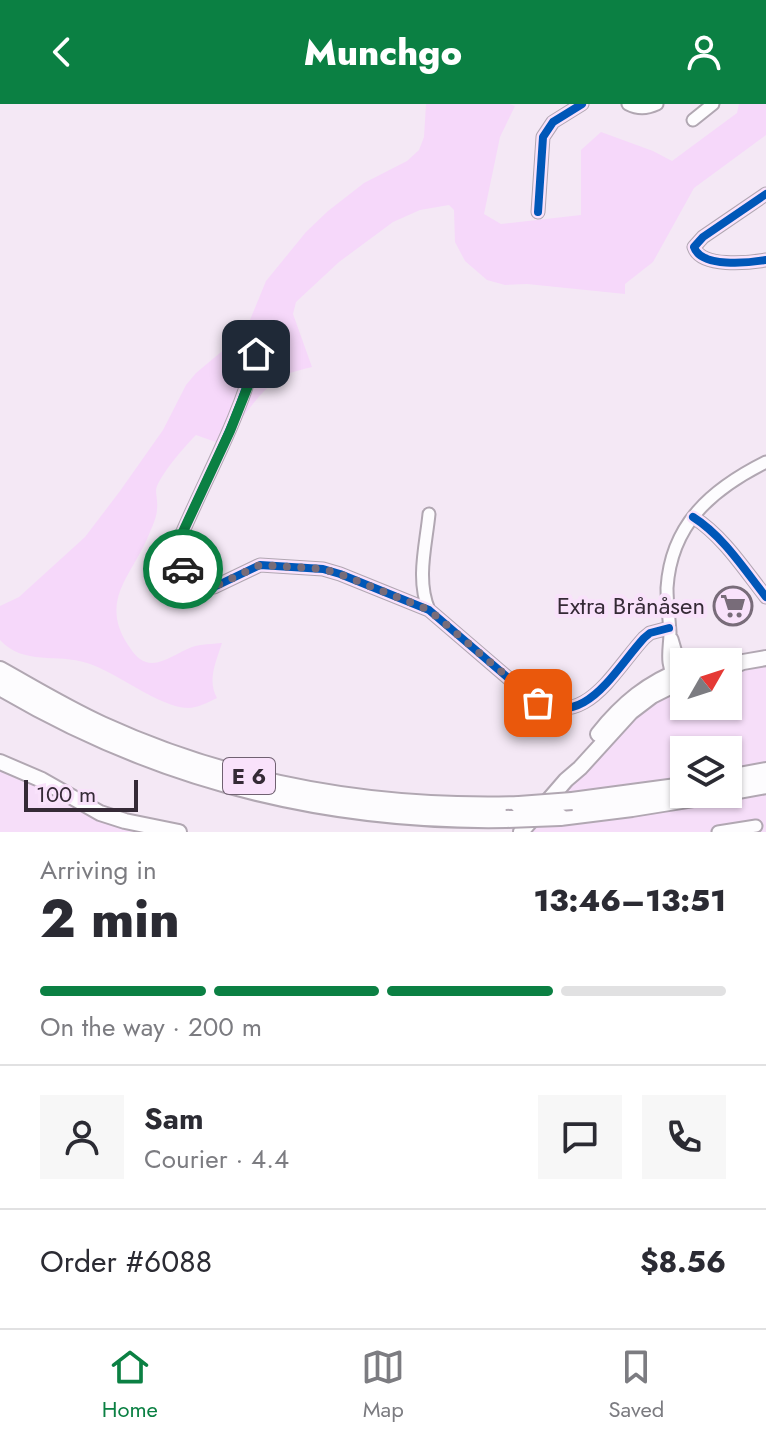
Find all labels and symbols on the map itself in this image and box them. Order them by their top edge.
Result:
pin [222,320,290,388]
courier [143,529,223,609]
supermarket icon: Extra Brånåsen [712,585,754,627]
place label: Extra Brånåsen [557,588,705,623]
north arrow [670,648,742,720]
pin [504,669,572,737]
road number: E 6 [223,758,275,794]
scale bar [24,776,138,812]

